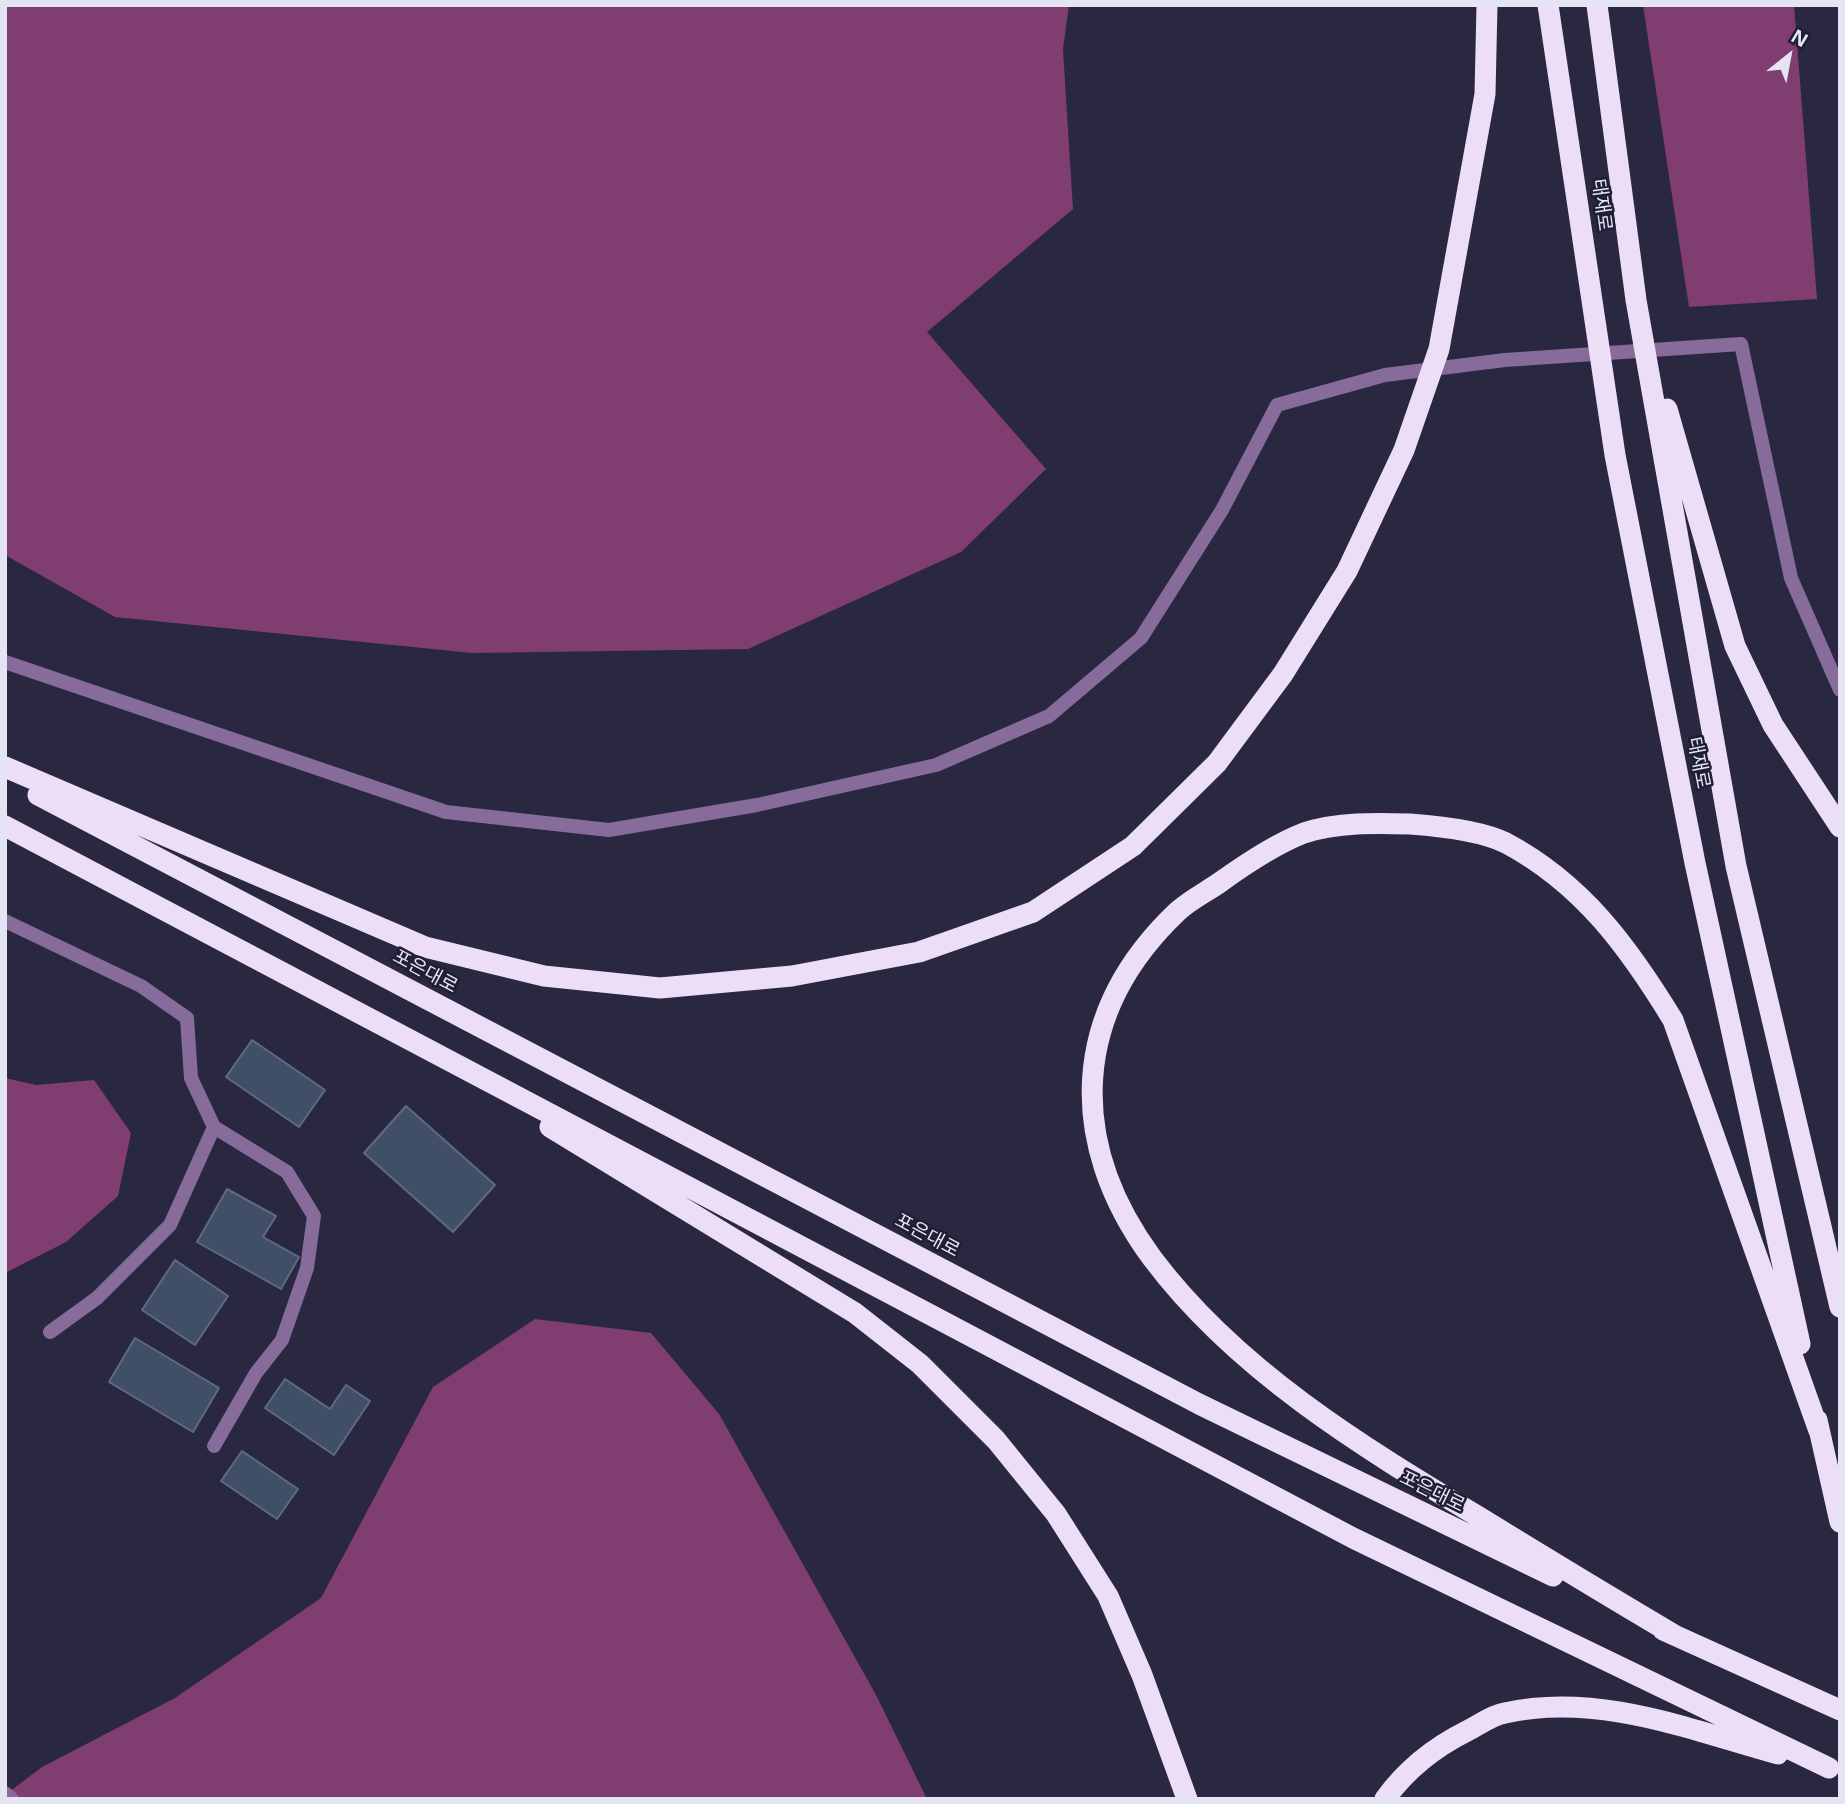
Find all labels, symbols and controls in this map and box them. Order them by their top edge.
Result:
north arrow [1754,21,1824,91]
text: N [1786,23,1813,53]
street label: 태재로 [1586,177,1616,233]
street label: 태재로 [1682,735,1714,791]
street label: 포은대로 [389,946,461,998]
street label: 포은대로 [891,1210,963,1262]
street label: 포은대로 [1396,1466,1468,1518]

